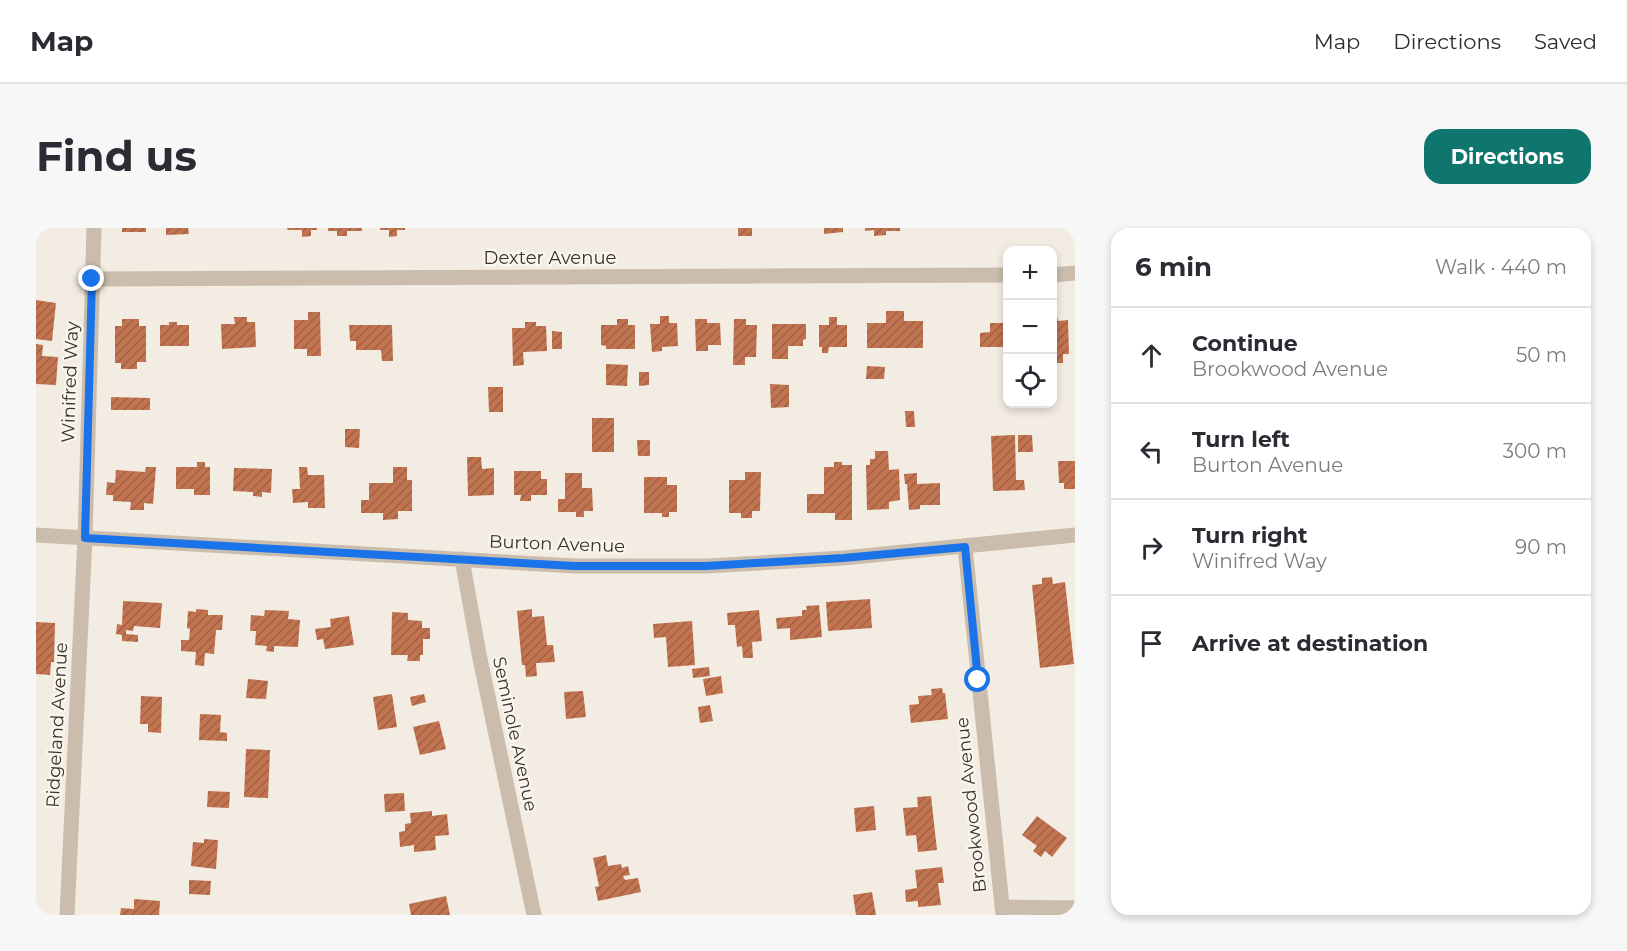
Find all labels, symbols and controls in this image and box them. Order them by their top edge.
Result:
text: Map [30,24,93,58]
text: Map [1314,29,1360,54]
text: Directions [1393,29,1501,54]
text: Saved [1534,29,1597,54]
button: Directions [1424,129,1591,184]
text: Find us [36,130,197,182]
map controls [1003,246,1057,408]
button: + [1003,246,1057,300]
street label: Dexter Avenue [484,247,617,269]
text: 6 min [1135,251,1212,283]
text: Walk · 440 m [1435,255,1567,279]
route end [78,265,104,291]
button: − [1003,300,1057,354]
street label: Winifred Way [57,321,83,443]
text: Continue [1192,330,1298,357]
icon: ahead [1135,339,1168,372]
text: 50 m [1516,343,1567,367]
button: locate [1003,354,1057,408]
text: Brookwood Avenue [1192,357,1388,381]
text: Turn left [1192,426,1290,453]
icon: left [1135,435,1168,468]
text: 300 m [1503,439,1567,463]
text: Burton Avenue [1192,453,1343,477]
text: Turn right [1192,522,1307,549]
street label: Burton Avenue [489,531,626,557]
icon: right [1135,531,1168,564]
text: 90 m [1515,535,1567,559]
text: Winifred Way [1192,549,1327,573]
icon: arrive [1135,627,1168,660]
text: Arrive at destination [1192,630,1428,657]
street label: Ridgeland Avenue [42,642,72,808]
street label: Seminole Avenue [488,655,542,814]
route start [964,666,990,692]
street label: Brookwood Avenue [951,716,991,894]

